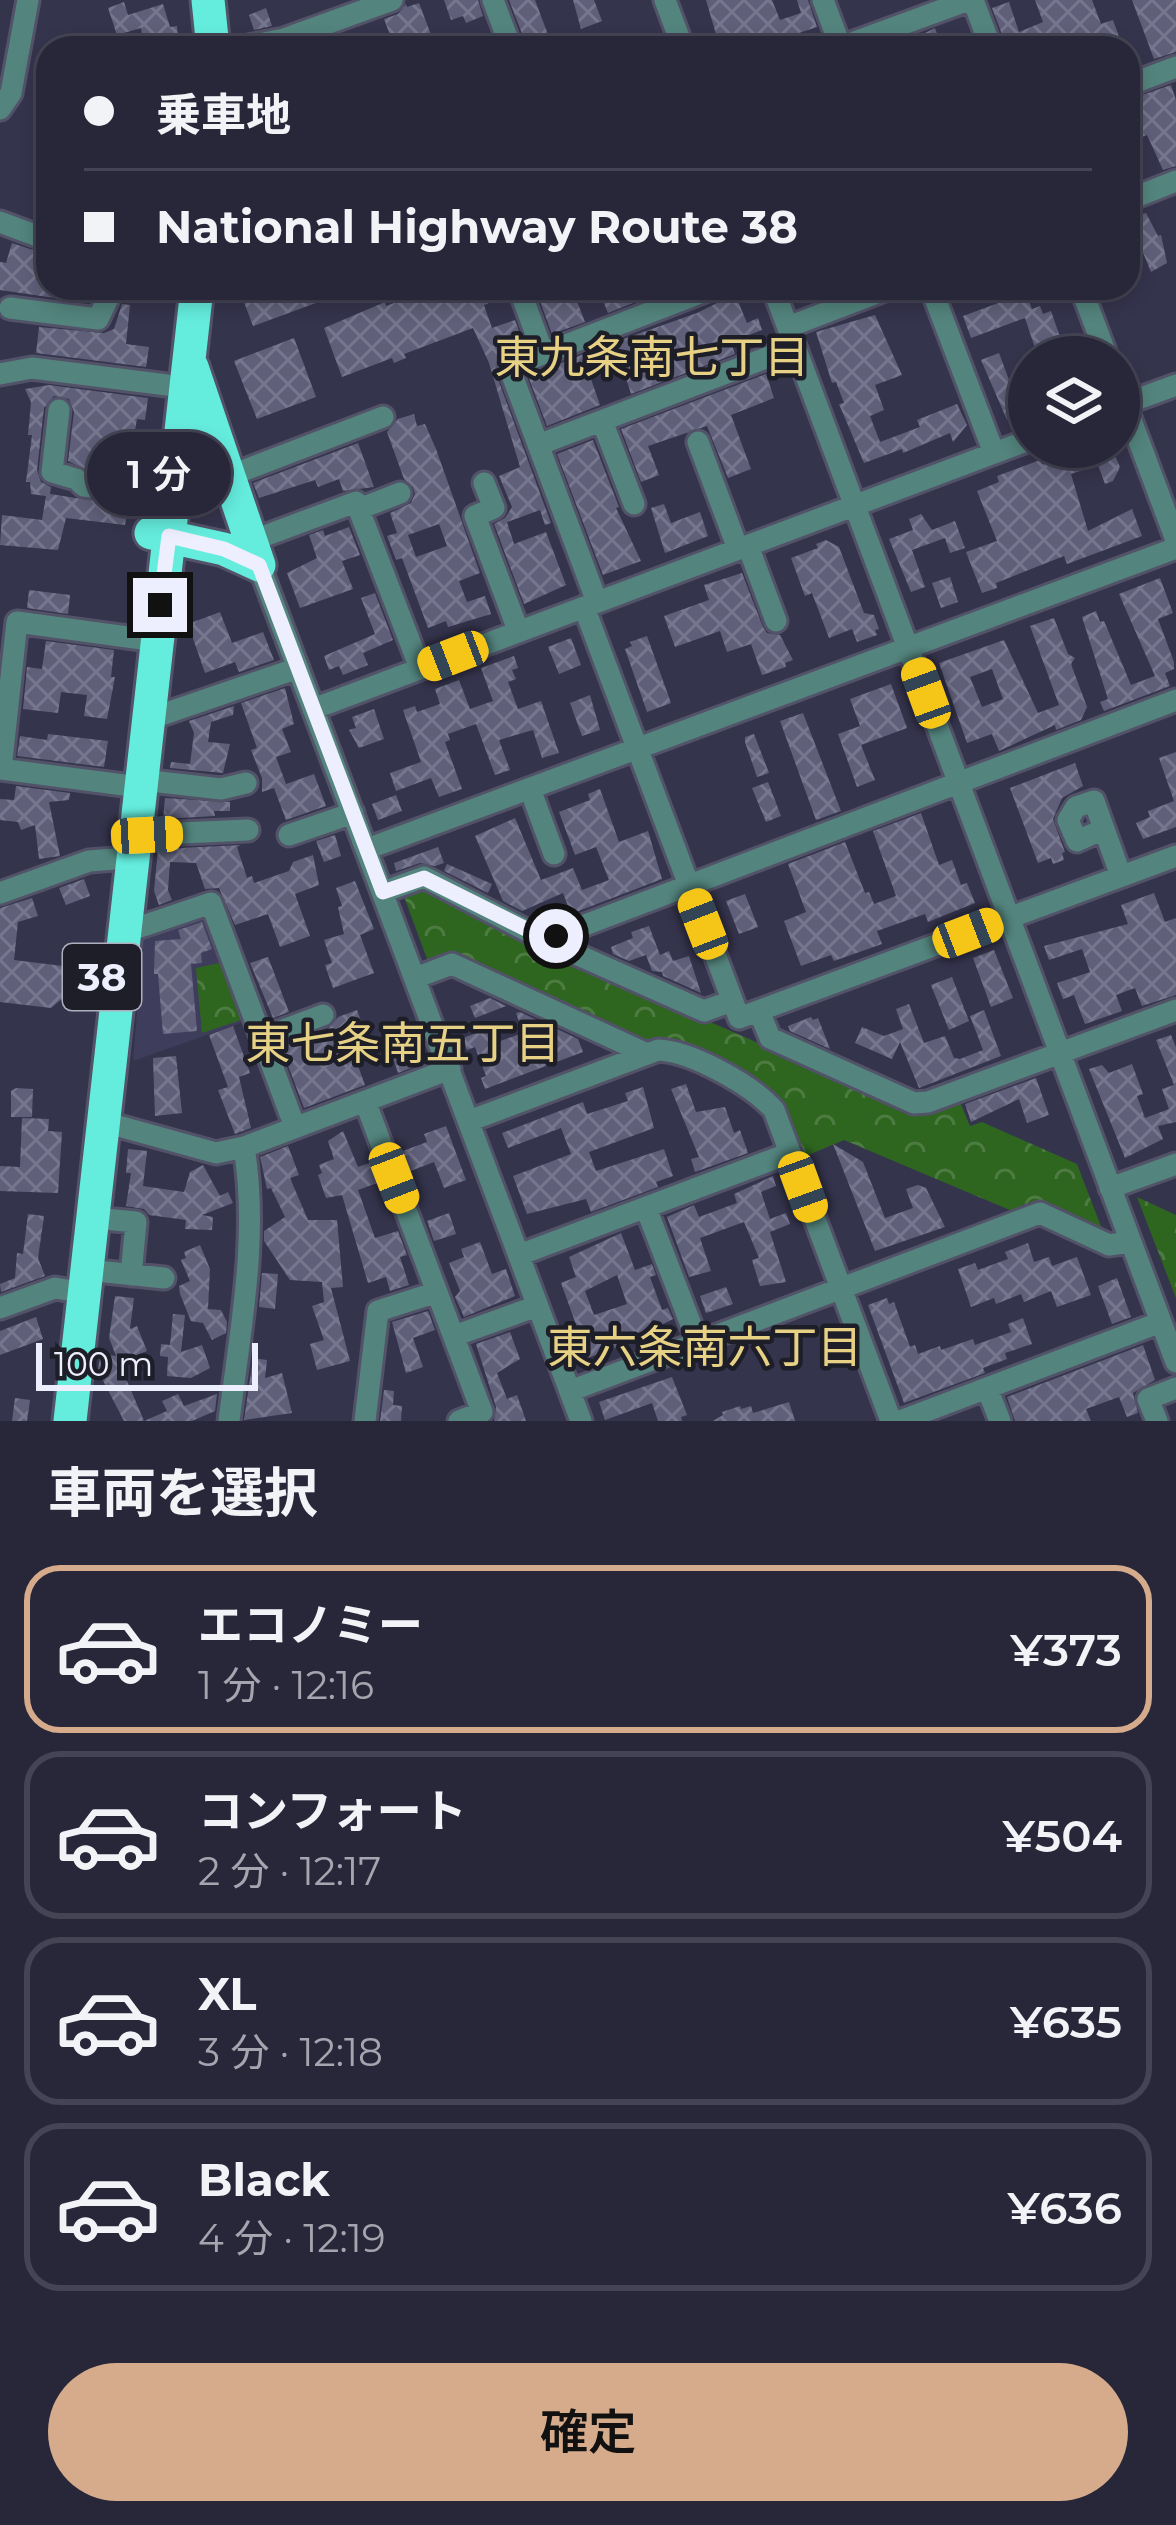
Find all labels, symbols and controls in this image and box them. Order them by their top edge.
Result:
text: 乗車地 [156,87,291,142]
text: National Highway Route 38 [156,199,798,254]
district label: 東九条南七丁目 [494,329,810,384]
map controls [1008,336,1140,468]
button: layers [1008,336,1140,468]
callout: 1 分 [88,431,232,515]
text: 1 分 [127,450,191,498]
route end [133,578,187,632]
car [413,626,493,686]
car [897,653,955,733]
car [110,815,184,855]
car [673,884,733,964]
car [928,903,1008,963]
route start [529,909,583,963]
road number: 38 [63,944,141,1010]
district label: 東七条南五丁目 [245,1015,561,1070]
car [364,1138,424,1218]
car [774,1147,832,1227]
district label: 東六条南六丁目 [547,1319,863,1374]
scale bar [36,1337,258,1390]
text: 100 m [54,1344,153,1384]
text: 車両を選択 [48,1460,318,1526]
icon: car [54,1595,162,1703]
text: エコノミー [198,1597,423,1652]
text: ¥373 [1010,1622,1122,1677]
text: 1 分 · 12:16 [198,1661,374,1709]
icon: car [54,1781,162,1889]
text: コンフォート [198,1783,467,1838]
text: ¥504 [1002,1808,1122,1863]
text: 2 分 · 12:17 [198,1847,381,1895]
text: XL [198,1966,256,2021]
icon: car [54,1967,162,2075]
text: ¥635 [1010,1994,1122,2049]
text: 3 分 · 12:18 [198,2028,383,2076]
text: Black [198,2152,330,2207]
icon: car [54,2153,162,2261]
text: ¥636 [1007,2180,1122,2235]
text: 4 分 · 12:19 [198,2214,386,2262]
button: 確定 [48,2363,1128,2501]

